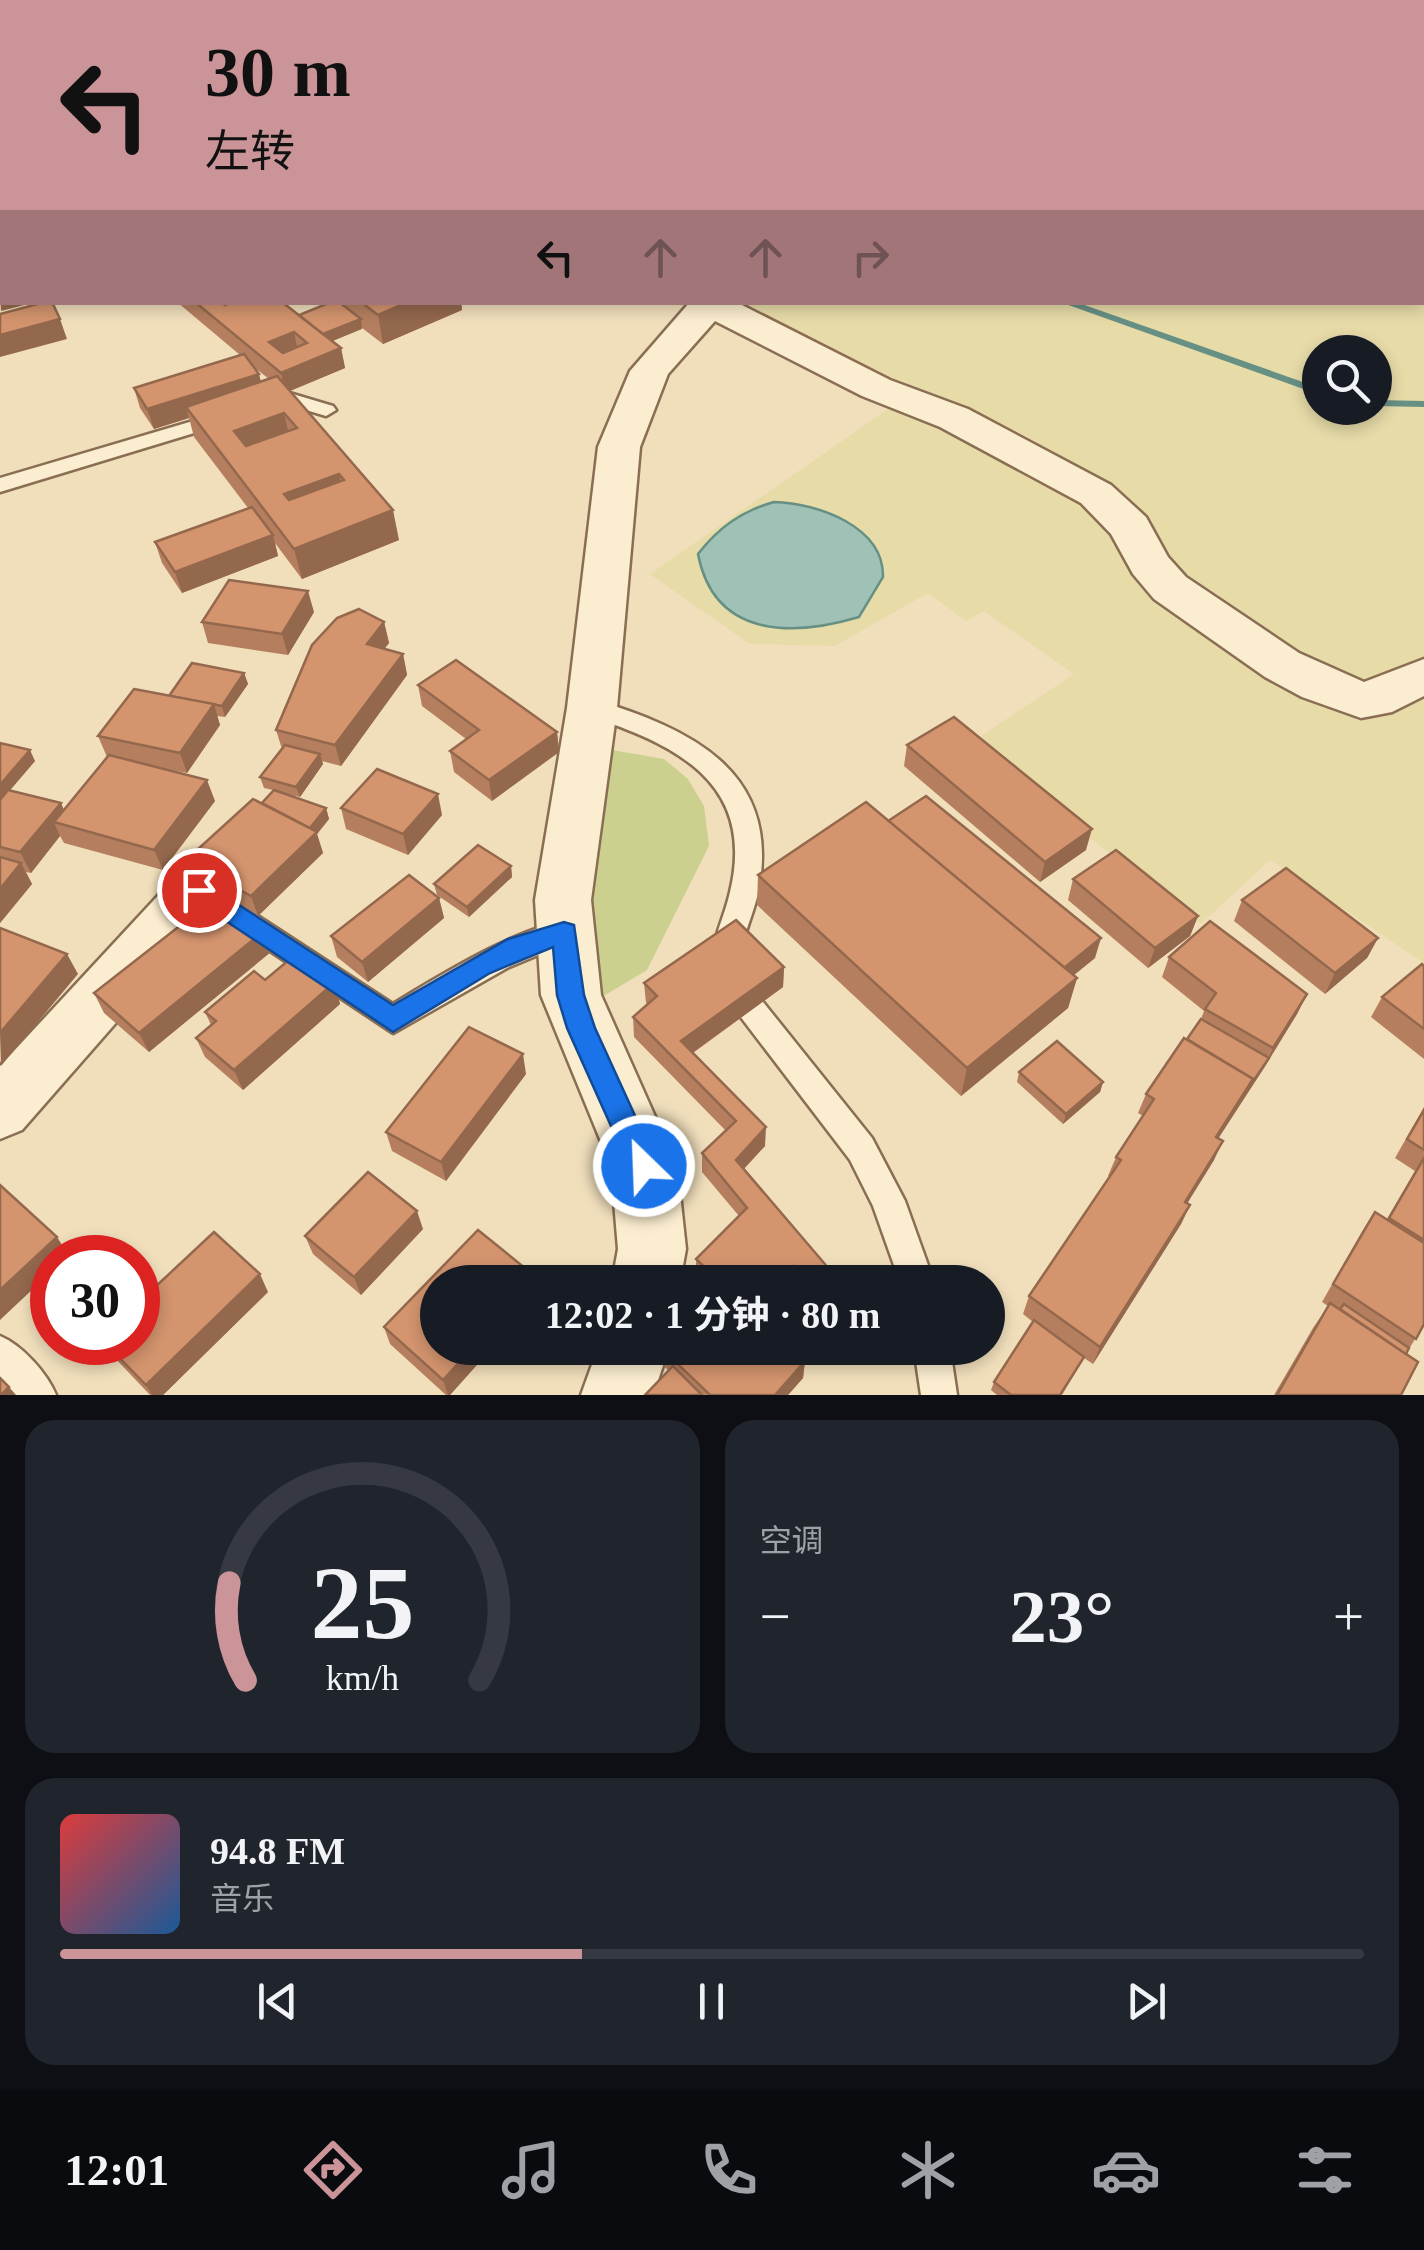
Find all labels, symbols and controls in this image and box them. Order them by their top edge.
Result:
text: 30 m [205,34,351,111]
icon: left [40,40,170,170]
text: 左转 [205,127,295,177]
icon: left [528,230,583,285]
icon: ahead [633,230,688,285]
icon: ahead [738,230,793,285]
icon: right [843,230,898,285]
map controls [1302,335,1392,425]
button: search [1302,335,1392,425]
pin [157,848,242,933]
icon: arrive [172,863,227,918]
position arrow [592,1114,696,1218]
speed limit sign: 30 [30,1235,160,1365]
text: 12:02 · 1 分钟 · 80 m [545,1294,880,1336]
text: 空调 [760,1523,824,1559]
text: 25 [310,1545,414,1660]
text: 23° [1009,1575,1114,1658]
text: − [760,1586,791,1647]
text: + [1333,1586,1364,1647]
text: km/h [326,1658,399,1698]
text: 94.8 FM [210,1830,345,1872]
text: 音乐 [210,1881,274,1917]
icon: previous [250,1974,305,2029]
icon: pause [684,1974,739,2029]
icon: next [1119,1974,1174,2029]
icon: directions [298,2135,368,2205]
icon: music [496,2135,566,2205]
icon: phone [694,2135,764,2205]
icon: climate [893,2135,963,2205]
icon: car [1091,2135,1161,2205]
icon: filters [1290,2135,1360,2205]
text: 12:01 [64,2145,169,2195]

